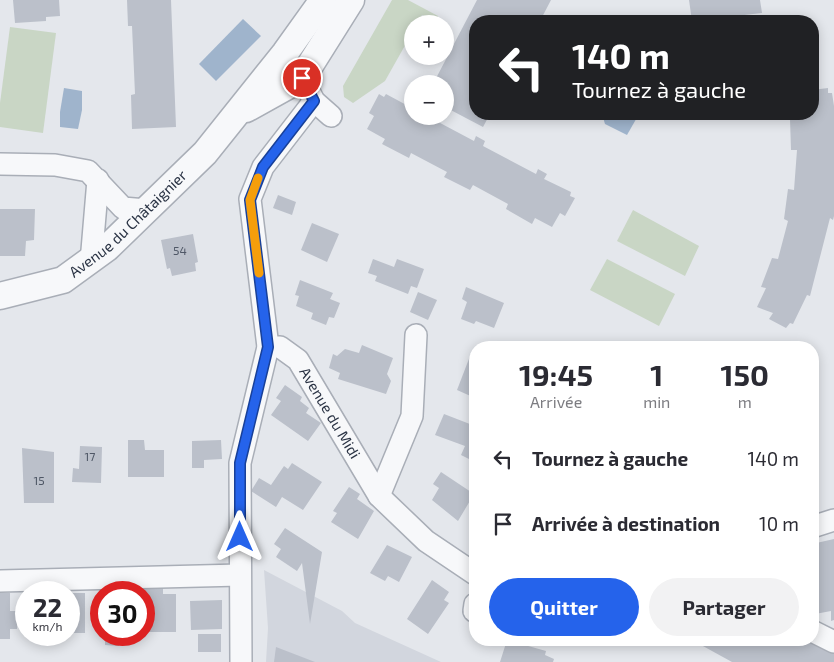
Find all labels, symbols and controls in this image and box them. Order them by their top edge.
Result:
map controls [404,15,454,125]
button: + [404,15,454,65]
text: 140 m [572,34,670,76]
icon: left [489,35,554,100]
pin [281,57,323,99]
icon: arrive [288,64,316,92]
button: − [404,75,454,125]
text: Tournez à gauche [572,76,746,102]
street label: Avenue du Châtaignier [65,166,190,281]
house number: 54 [173,243,187,257]
text: 19:45 [519,356,593,392]
text: 1 [650,356,663,392]
text: 150 [720,356,769,392]
street label: Avenue du Midi [296,364,365,462]
text: Arrivée [530,392,582,411]
text: min [643,392,670,411]
text: m [738,392,752,411]
icon: left [489,445,517,473]
text: Tournez à gauche [532,447,688,470]
text: 140 m [747,447,799,470]
house number: 17 [85,449,95,463]
house number: 15 [33,473,45,487]
position arrow [213,510,265,562]
icon: arrive [489,510,517,538]
text: Arrivée à destination [532,512,720,535]
text: 10 m [759,512,799,535]
button: Quitter [489,578,639,636]
button: Partager [649,578,799,636]
speed limit sign: 30 [90,581,155,646]
text: 22 [33,592,62,622]
text: km/h [33,619,62,633]

